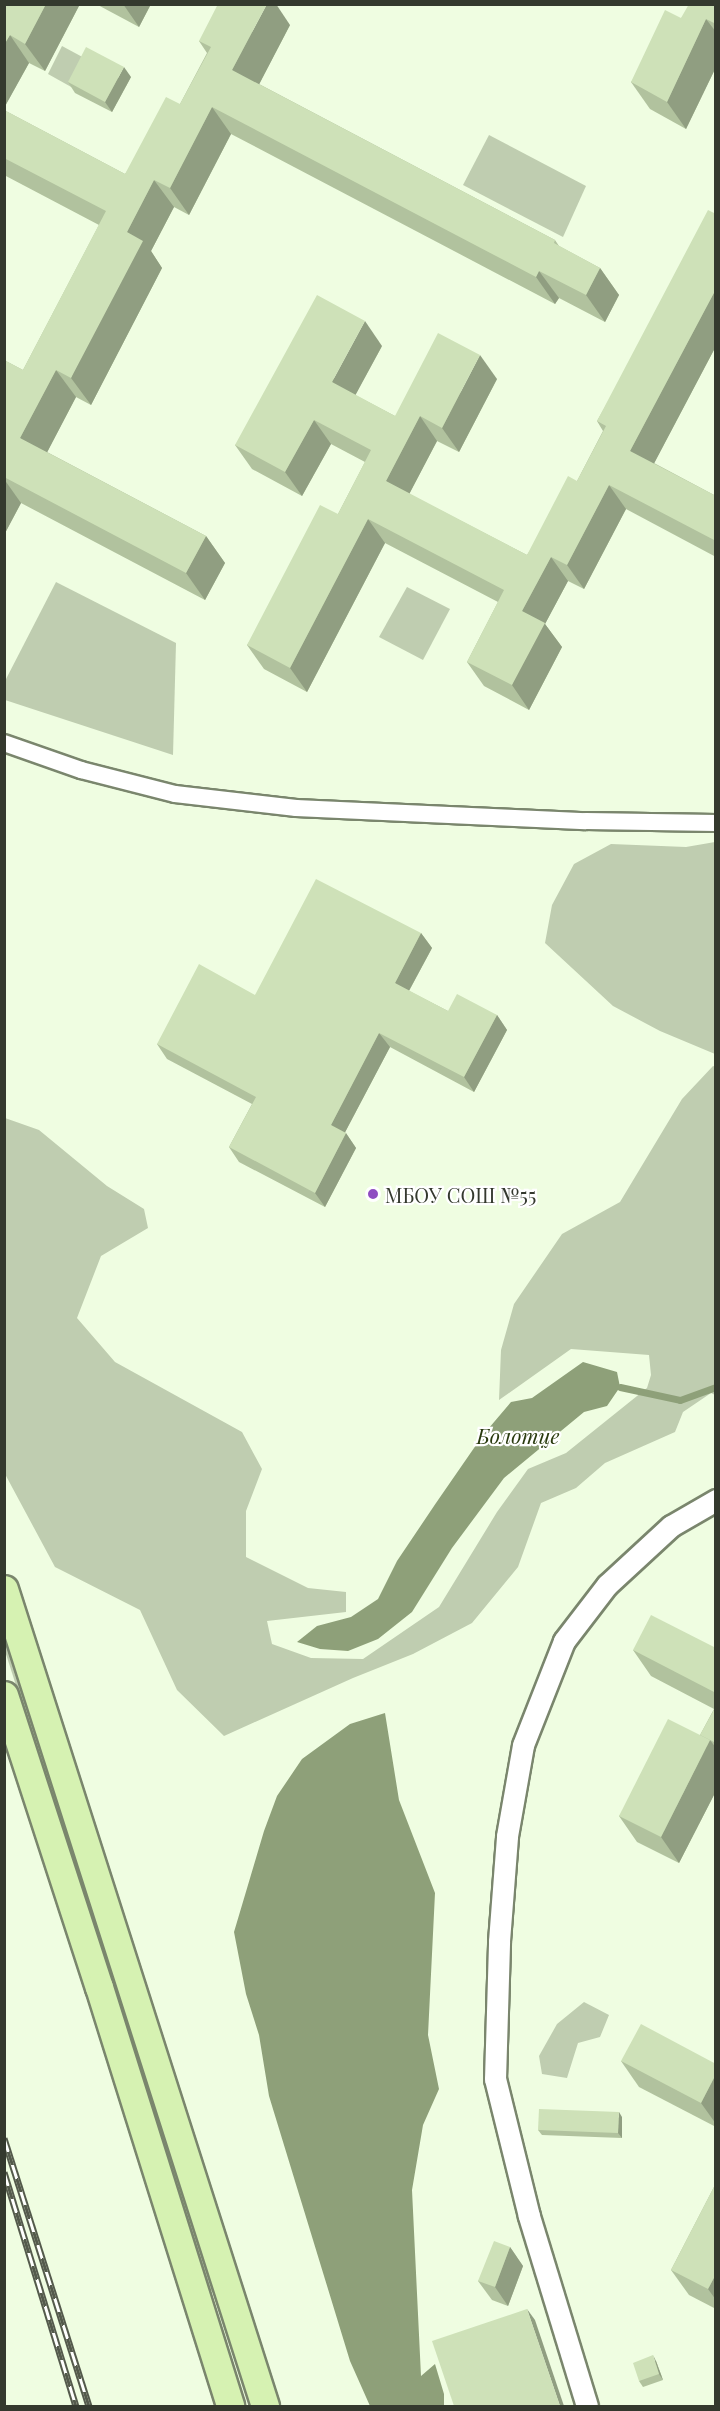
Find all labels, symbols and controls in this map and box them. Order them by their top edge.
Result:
place label: МБОУ СОШ №55 [385,1182,536,1206]
marker: МБОУ СОШ №55 [366,1187,380,1201]
water label: Болотце [477,1422,559,1448]

